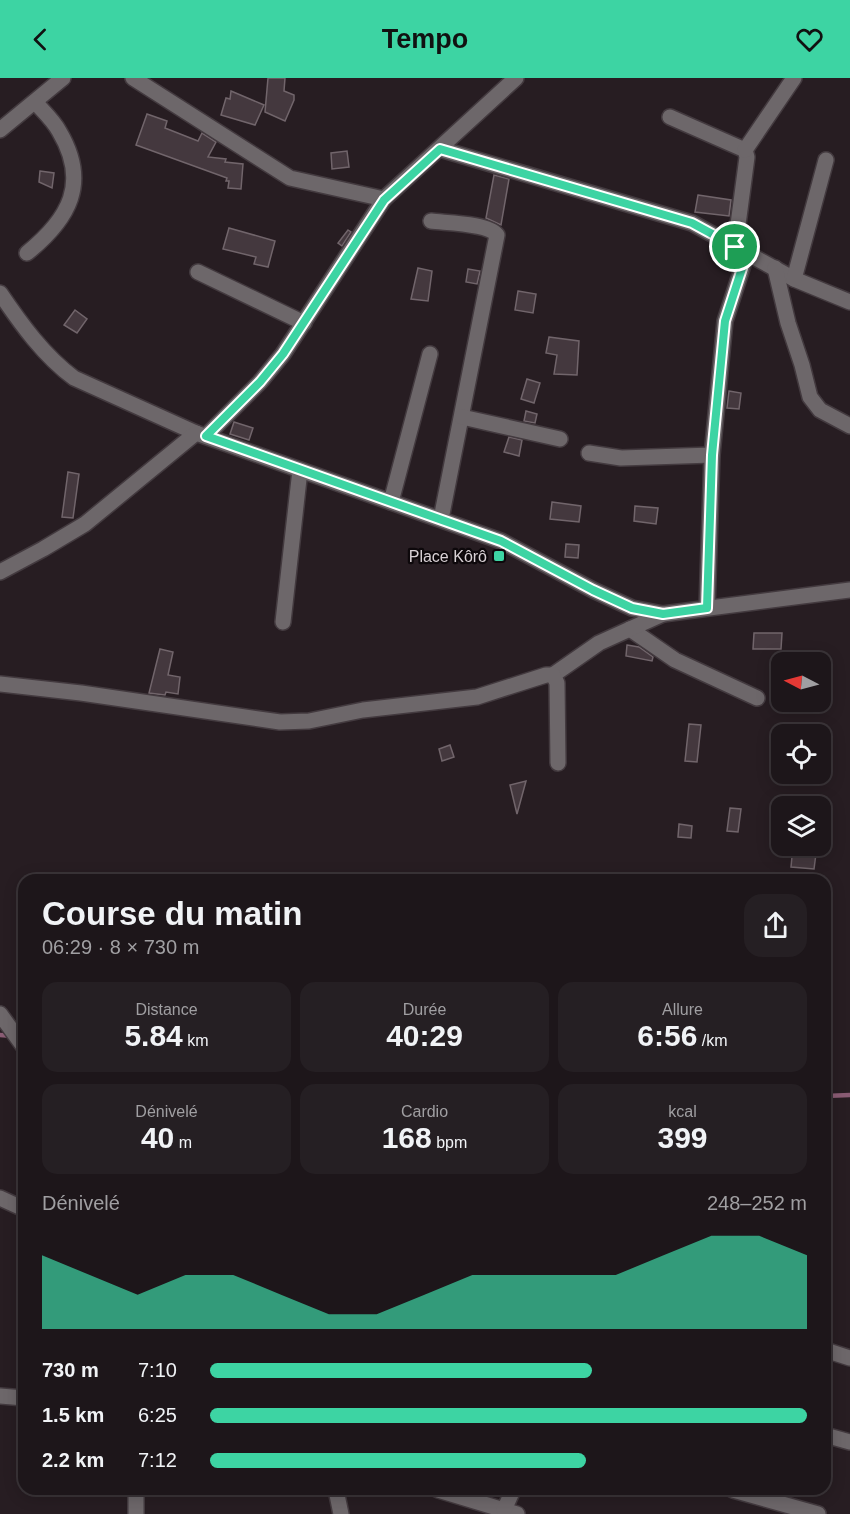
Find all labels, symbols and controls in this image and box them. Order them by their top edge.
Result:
icon: back [24,23,57,56]
icon: heart [793,23,826,56]
text: Tempo [382,24,468,54]
pin [709,221,760,272]
icon: arrive [718,230,751,263]
place label: Place Kôrô [409,548,487,565]
marker: Place Kôrô [492,549,506,563]
north arrow [771,652,831,712]
map controls [771,652,831,856]
button: locate [771,724,831,784]
button: layers [771,796,831,856]
button: share [744,894,807,957]
text: Course du matin [42,895,302,932]
text: 06:29 · 8 × 730 m [42,936,199,958]
text: Distance [135,1001,198,1018]
text: Durée [403,1001,446,1018]
text: Allure [662,1001,703,1018]
text: 5.84 [124,1019,183,1052]
text: 40:29 [386,1019,463,1052]
text: 6:56 [637,1019,697,1052]
text: km [183,1032,209,1049]
text: /km [697,1032,728,1049]
text: Dénivelé [135,1103,198,1120]
text: Cardio [401,1103,448,1120]
text: kcal [668,1103,697,1120]
text: 40 [141,1121,174,1154]
text: 168 [382,1121,432,1154]
text: 399 [657,1121,708,1154]
text: m [174,1134,192,1151]
text: bpm [432,1134,467,1151]
text: Dénivelé [42,1192,120,1214]
text: 248–252 m [707,1192,807,1214]
text: 730 m [42,1359,99,1381]
text: 7:10 [138,1359,177,1381]
text: 1.5 km [42,1404,104,1426]
text: 6:25 [138,1404,177,1426]
text: 2.2 km [42,1449,104,1471]
text: 7:12 [138,1449,177,1471]

